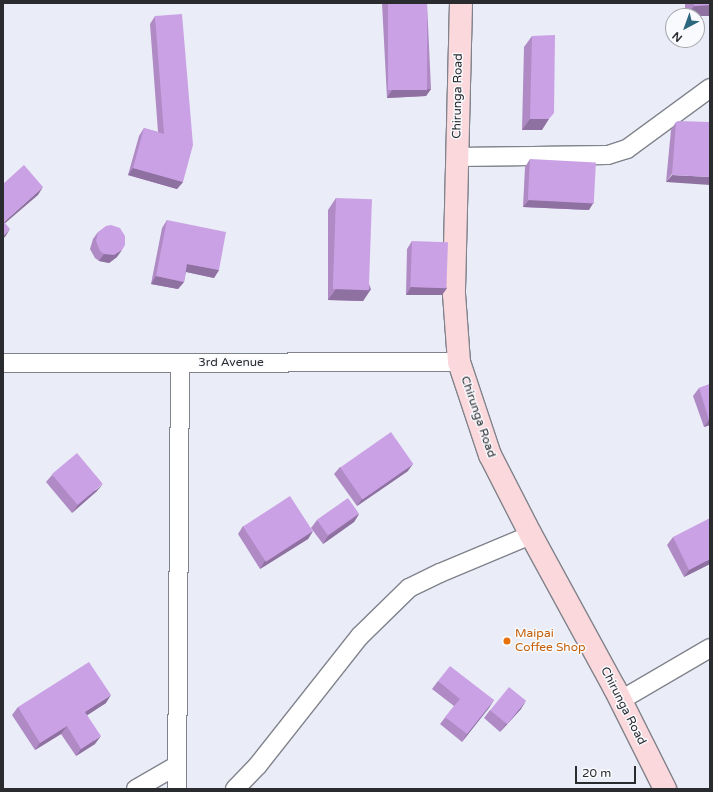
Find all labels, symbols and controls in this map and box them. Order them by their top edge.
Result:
north arrow [665,8,705,48]
text: N [670,29,685,44]
street label: Chirunga Road [450,53,466,139]
street label: 3rd Avenue [198,356,264,370]
street label: Chirunga Road [457,374,499,460]
place label: Maipai Coffee Shop [515,627,585,655]
marker: Maipai Coffee Shop [502,636,512,646]
street label: Chirunga Road [597,665,649,747]
scale bar [577,758,638,784]
text: 20 m [582,766,611,780]

